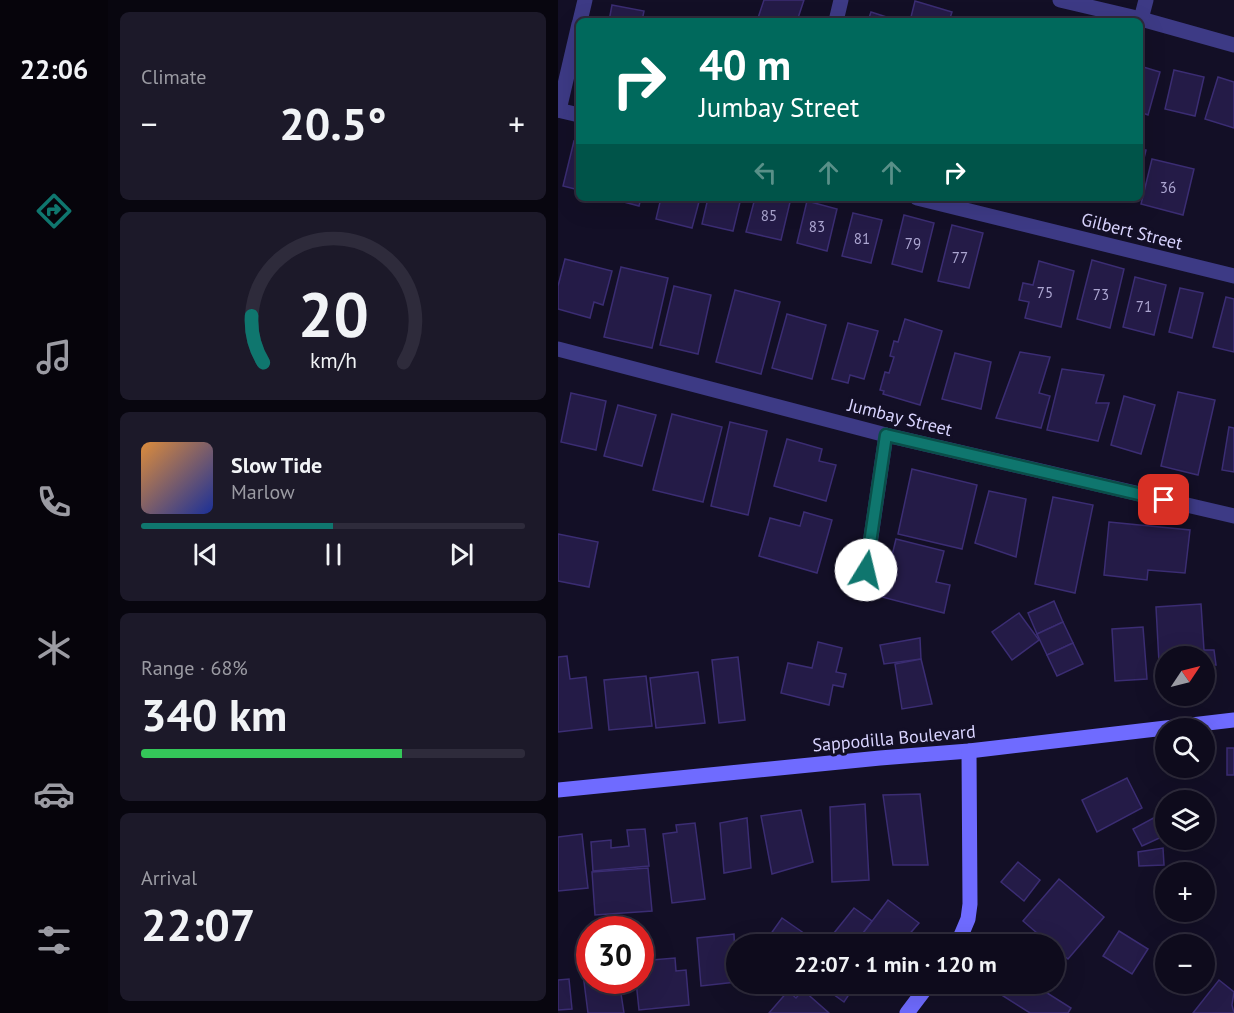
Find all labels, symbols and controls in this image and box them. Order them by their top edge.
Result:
text: 40 m [699,37,791,92]
icon: right [600,42,678,120]
text: 22:06 [20,52,88,86]
text: Climate [141,64,207,90]
text: Jumbay Street [699,90,859,124]
text: 20.5° [279,94,387,152]
text: − [141,102,158,145]
text: + [508,102,525,145]
icon: left [749,156,782,189]
icon: ahead [812,156,845,189]
icon: ahead [875,156,908,189]
icon: right [938,156,971,189]
house number: 36 [1160,178,1176,197]
icon: directions [33,190,75,232]
house number: 85 [761,206,777,225]
street label: Gilbert Street [1079,207,1185,255]
house number: 83 [809,217,825,236]
house number: 81 [854,229,870,248]
house number: 79 [905,234,921,253]
house number: 77 [952,248,968,267]
text: 20 [298,273,368,354]
house number: 75 [1037,283,1053,302]
house number: 73 [1093,285,1109,304]
house number: 71 [1136,297,1152,316]
icon: music [33,336,75,378]
text: km/h [309,347,356,375]
street label: Jumbay Street [844,393,955,441]
text: Slow Tide [231,451,322,479]
pin [1138,474,1189,525]
text: Marlow [231,479,295,505]
icon: phone [33,481,75,523]
icon: arrive [1147,483,1180,516]
icon: previous [189,538,222,571]
icon: pause [317,538,350,571]
icon: next [445,538,478,571]
position arrow [834,538,898,602]
icon: climate [33,627,75,669]
north arrow [1155,646,1215,706]
map controls [1155,646,1215,994]
text: Range · 68% [141,655,248,681]
text: 340 km [141,685,287,743]
button: search [1155,718,1215,778]
street label: Sappodilla Boulevard [811,719,977,757]
icon: car [33,773,75,815]
button: layers [1155,790,1215,850]
button: + [1155,862,1215,922]
text: Arrival [141,865,197,891]
text: 22:07 [141,895,255,953]
speed limit sign: 30 [576,916,654,994]
icon: filters [33,919,75,961]
button: − [1155,934,1215,994]
text: 22:07 · 1 min · 120 m [794,950,997,978]

